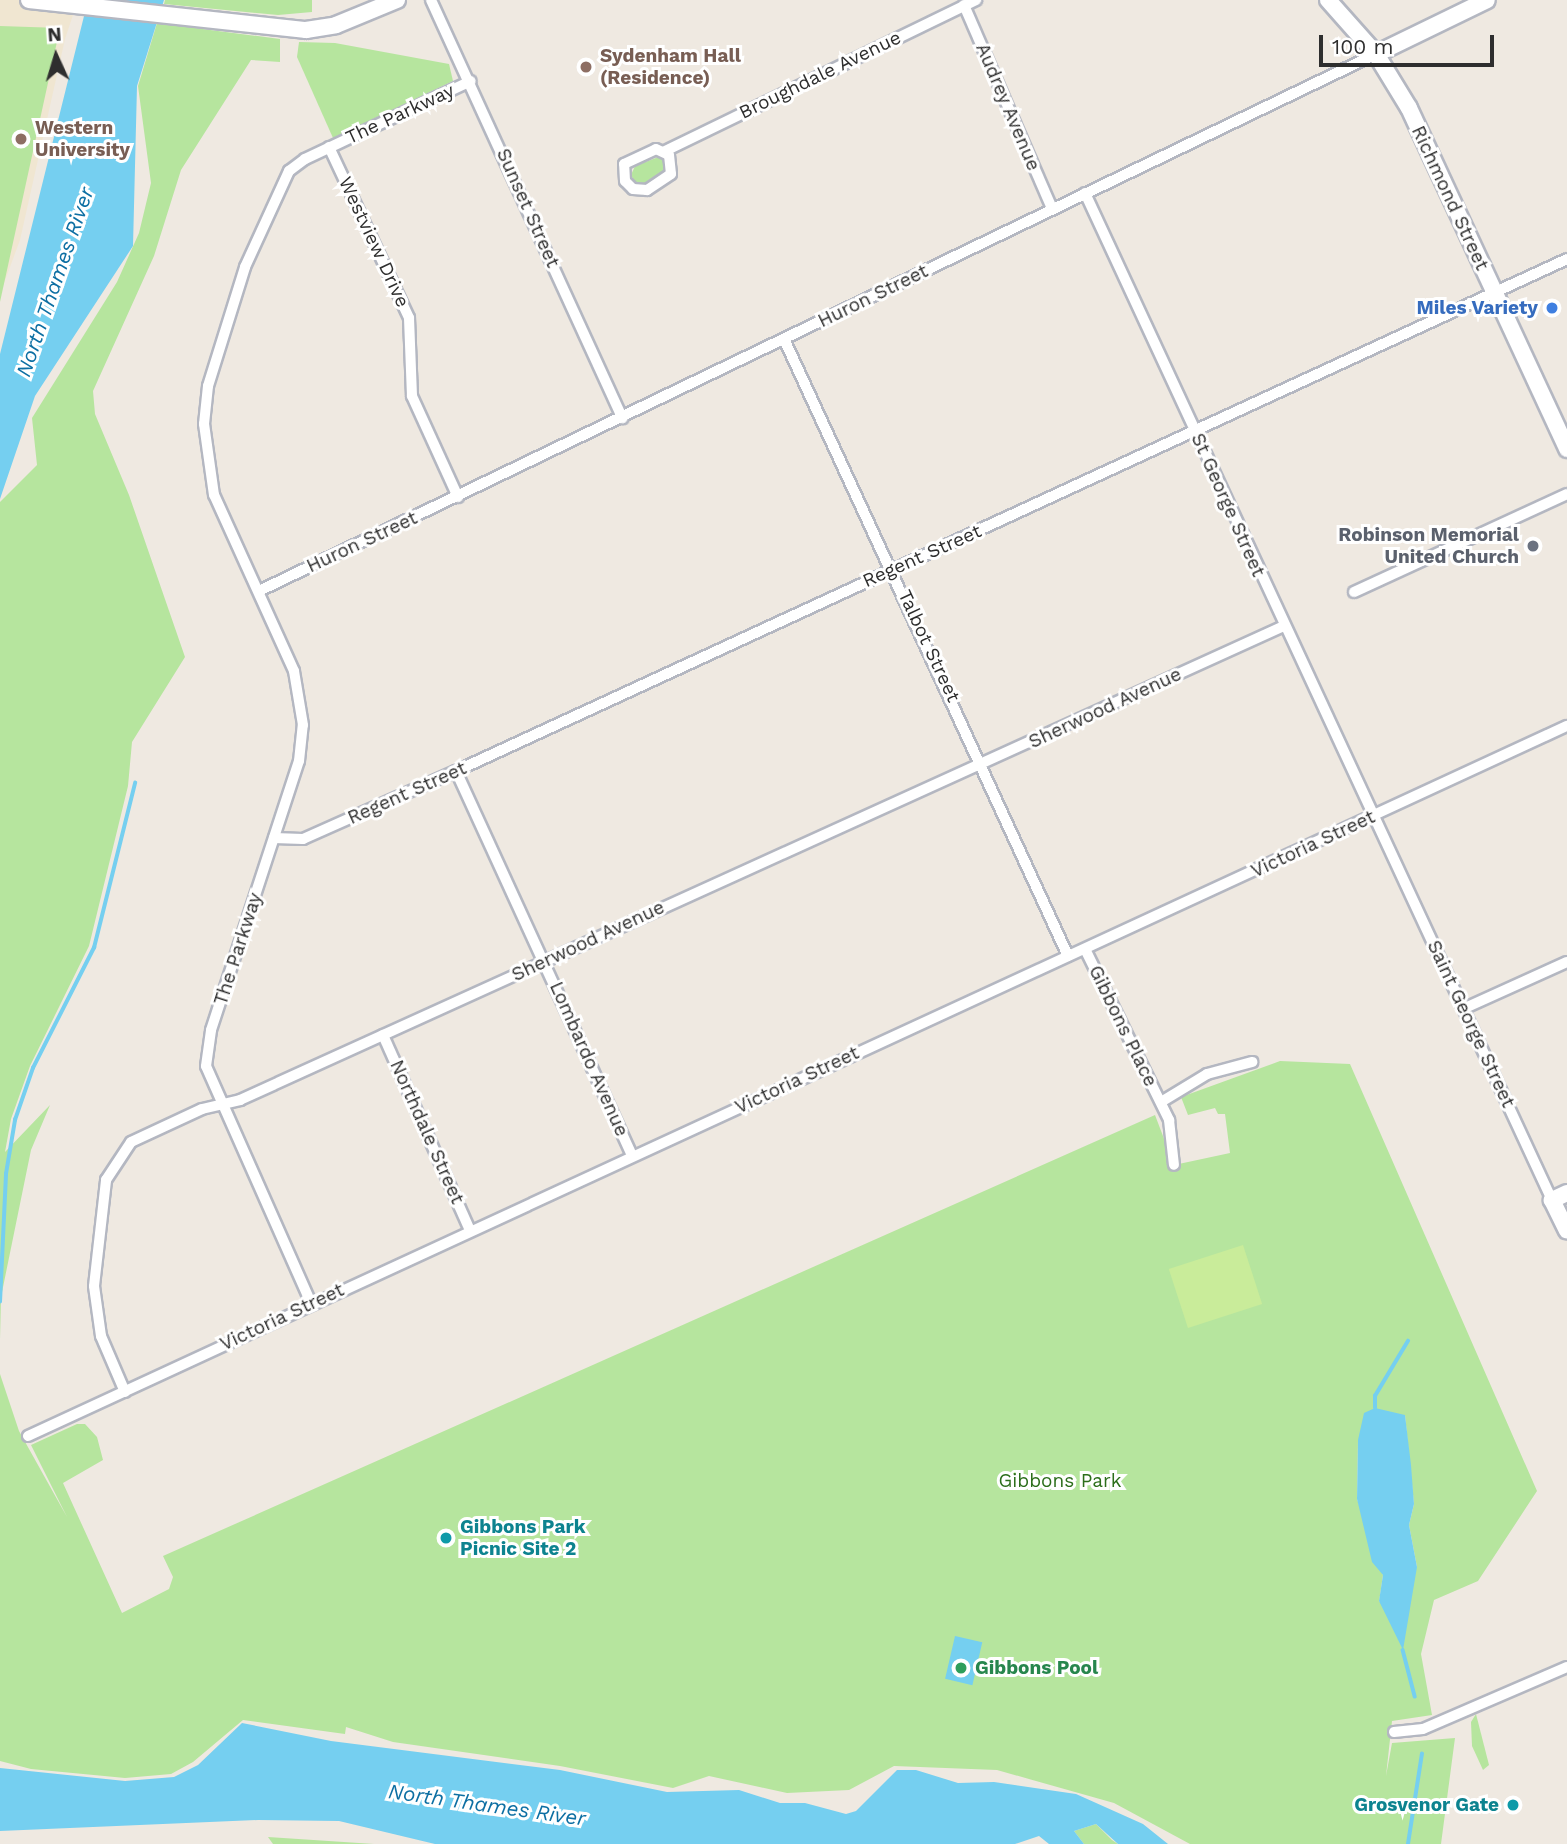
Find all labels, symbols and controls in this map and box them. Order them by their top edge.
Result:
north arrow [21,21,91,91]
scale bar [1322,21,1497,65]
text: N [47,23,62,47]
street label: Broughdale Avenue [735,26,905,124]
text: 100 m [1332,34,1394,59]
street label: Audrey Avenue [971,39,1045,175]
place label: Sydenham Hall (Residence) [600,45,741,89]
marker: Sydenham Hall (Residence) [578,59,594,75]
street label: The Parkway [342,79,458,149]
place label: Western University [35,117,130,161]
street label: Richmond Street [1407,122,1493,274]
marker: Western University [13,131,29,147]
street label: Sunset Street [492,145,564,271]
street label: Westview Drive [334,173,414,311]
water label: North Thames River [11,184,99,380]
street label: Huron Street [814,259,932,333]
place label: Miles Variety [1416,297,1538,319]
marker: Miles Variety [1544,300,1560,316]
street label: St George Street [1186,430,1270,580]
street label: Huron Street [303,506,421,578]
street label: Regent Street [859,520,985,592]
place label: Robinson Memorial United Church [1338,524,1519,568]
marker: Robinson Memorial United Church [1525,538,1541,554]
street label: Talbot Street [893,586,965,706]
street label: Sherwood Avenue [1025,662,1185,754]
street label: Regent Street [344,757,470,829]
street label: Victoria Street [1247,805,1379,883]
street label: The Parkway [209,890,267,1008]
street label: Sherwood Avenue [508,895,668,987]
street label: Saint George Street [1422,937,1520,1111]
street label: Gibbons Place [1084,962,1162,1090]
street label: Lombardo Avenue [544,978,634,1140]
street label: Victoria Street [731,1041,863,1119]
street label: Northdale Street [385,1056,469,1208]
street label: Victoria Street [216,1278,348,1356]
park label: Gibbons Park [998,1470,1122,1492]
place label: Gibbons Park Picnic Site 2 [460,1516,585,1560]
marker: Gibbons Park Picnic Site 2 [438,1530,454,1546]
place label: Gibbons Pool [975,1657,1098,1679]
marker: Gibbons Pool [953,1660,969,1676]
water label: North Thames River [387,1779,587,1831]
place label: Grosvenor Gate [1354,1794,1499,1816]
marker: Grosvenor Gate [1505,1797,1521,1813]

